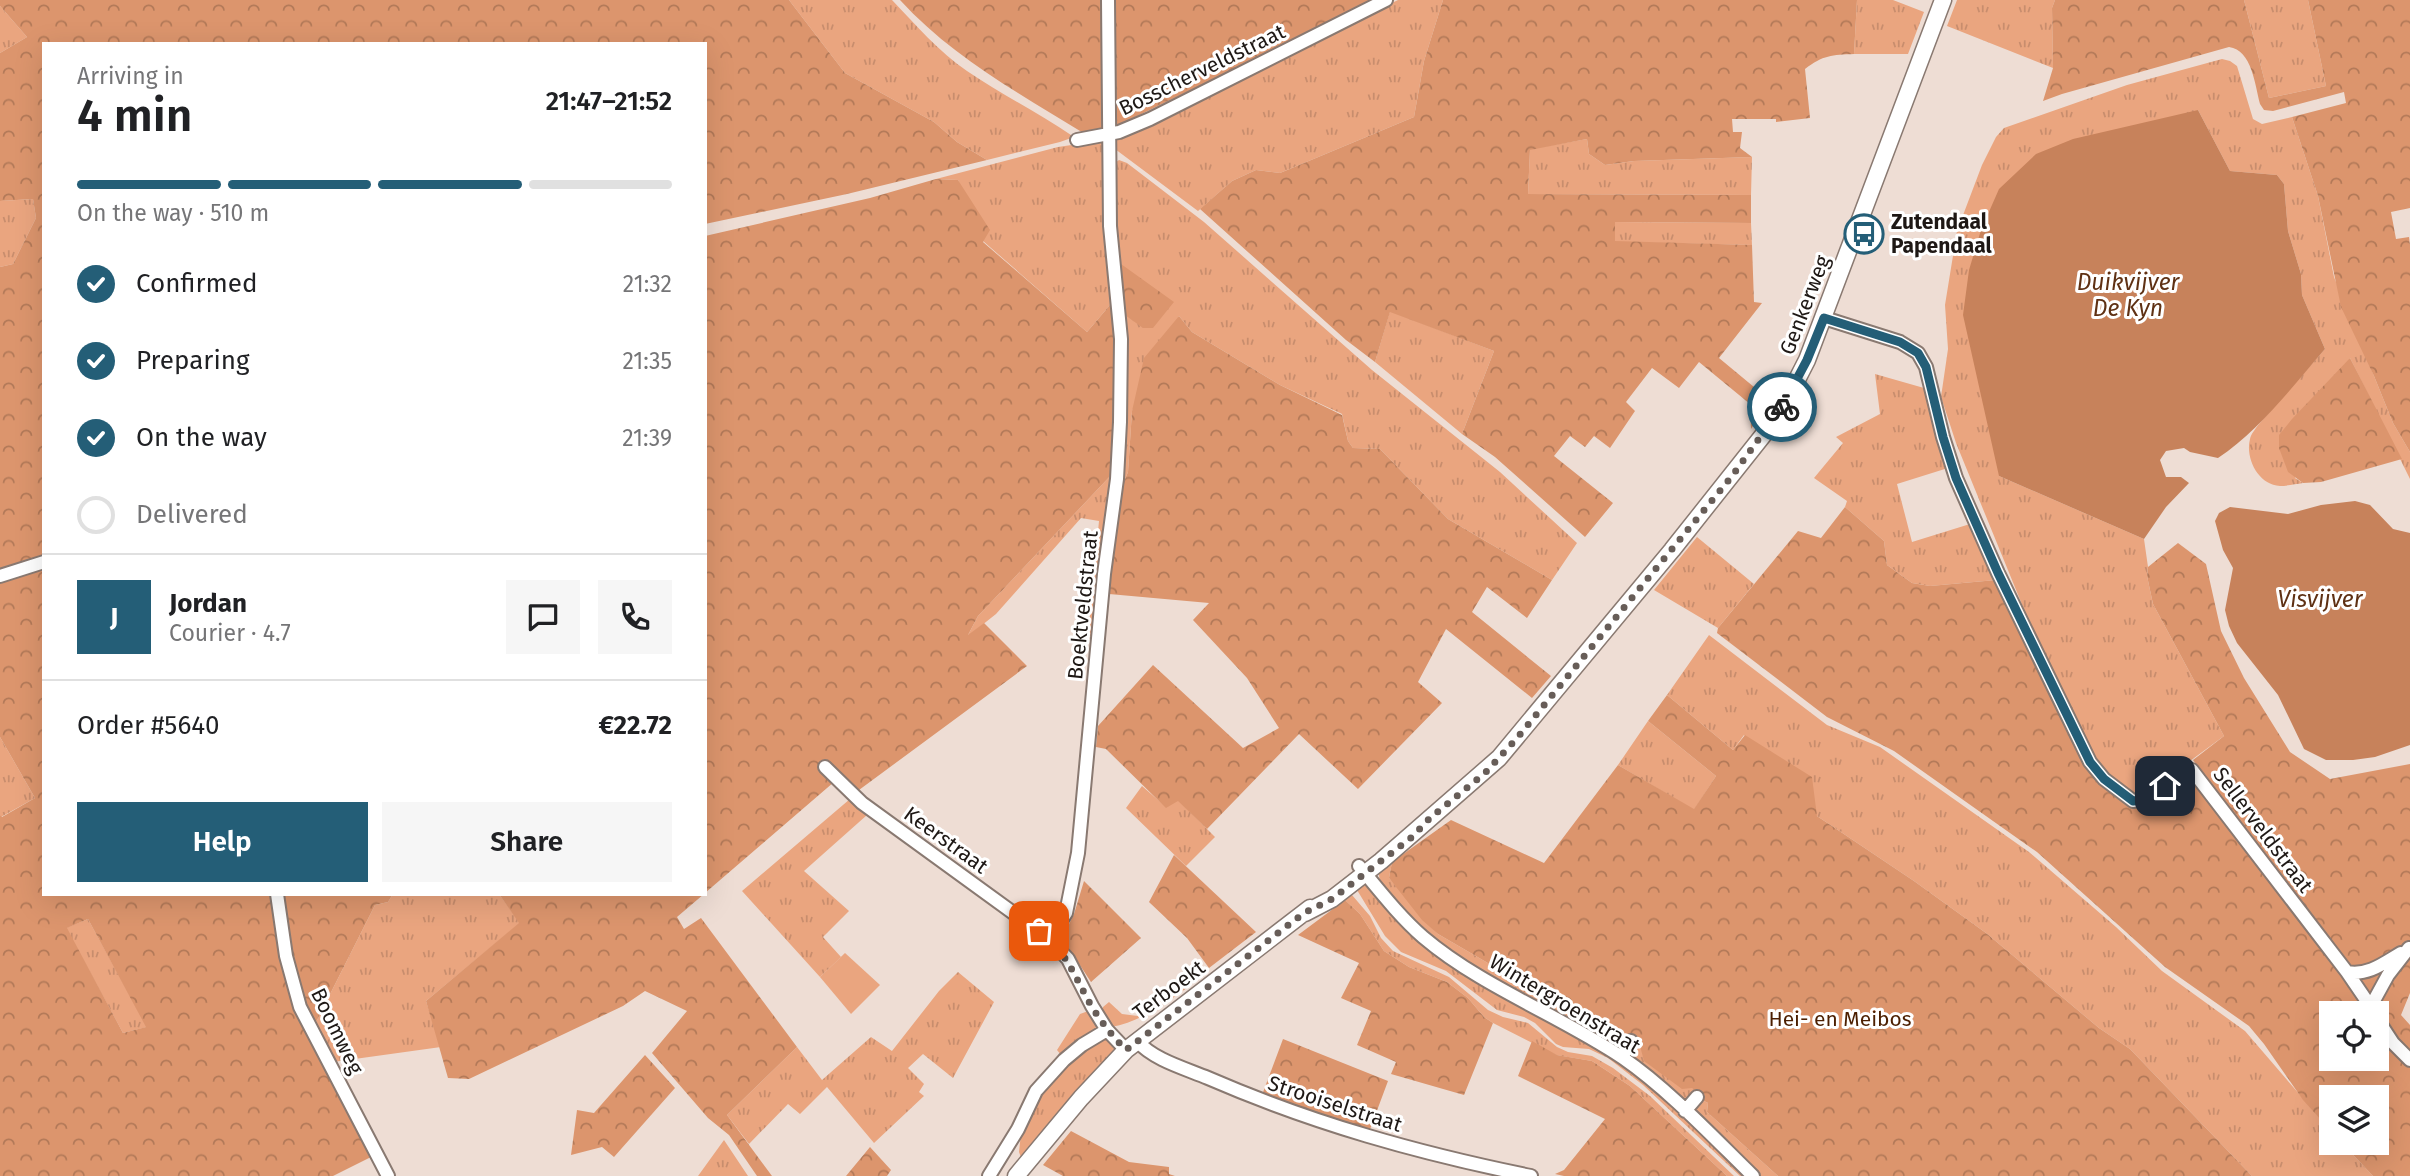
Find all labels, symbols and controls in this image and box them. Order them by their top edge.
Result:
street label: Bosscherveldstraat [1115,18,1290,122]
text: Arriving in [77,62,184,90]
text: 21:47–21:52 [546,86,672,117]
text: 4 min [77,88,192,143]
text: On the way · 510 m [77,199,269,227]
place label: Zutendaal Papendaal [1891,209,1993,259]
bus stop icon: Zutendaal Papendaal [1843,213,1885,255]
street label: Genkerweg [1774,251,1836,358]
icon: check [77,265,115,303]
text: Confirmed [136,268,257,299]
water label: Duikvijver De Kyn [2077,268,2181,322]
text: 21:32 [623,270,672,298]
icon: check [77,342,115,380]
text: Preparing [136,345,249,376]
text: 21:35 [623,347,672,375]
courier [1747,372,1817,442]
icon: bike [1763,388,1801,426]
icon: check [77,419,115,457]
text: On the way [136,422,267,453]
text: 21:39 [622,424,672,452]
text: Delivered [136,499,248,530]
street label: Boektveldstraat [1062,529,1104,681]
button: chat [506,580,580,654]
button: phone [598,580,672,654]
water label: Visvijver [2277,585,2364,613]
text: Jordan [169,588,247,619]
text: J [110,602,118,633]
text: Courier · 4.7 [169,619,291,647]
text: Order #5640 [77,710,220,741]
text: €22.72 [598,710,672,741]
pin [2135,756,2195,816]
street label: Sellerveldstraat [2207,762,2319,898]
icon: home [2146,767,2184,805]
street label: Keerstraat [899,801,994,880]
button: Help [77,802,368,882]
button: Share [382,802,672,882]
pin [1009,901,1069,961]
icon: bag [1020,912,1058,950]
street label: Wintergroenstraat [1485,949,1646,1060]
street label: Terboekt [1128,954,1211,1026]
street label: Boomweg [305,984,369,1078]
map controls [2319,1001,2389,1155]
button: locate [2319,1001,2389,1071]
park label: Hei- en Meibos [1768,1006,1912,1032]
street label: Strooiselstraat [1265,1070,1406,1138]
button: layers [2319,1085,2389,1155]

